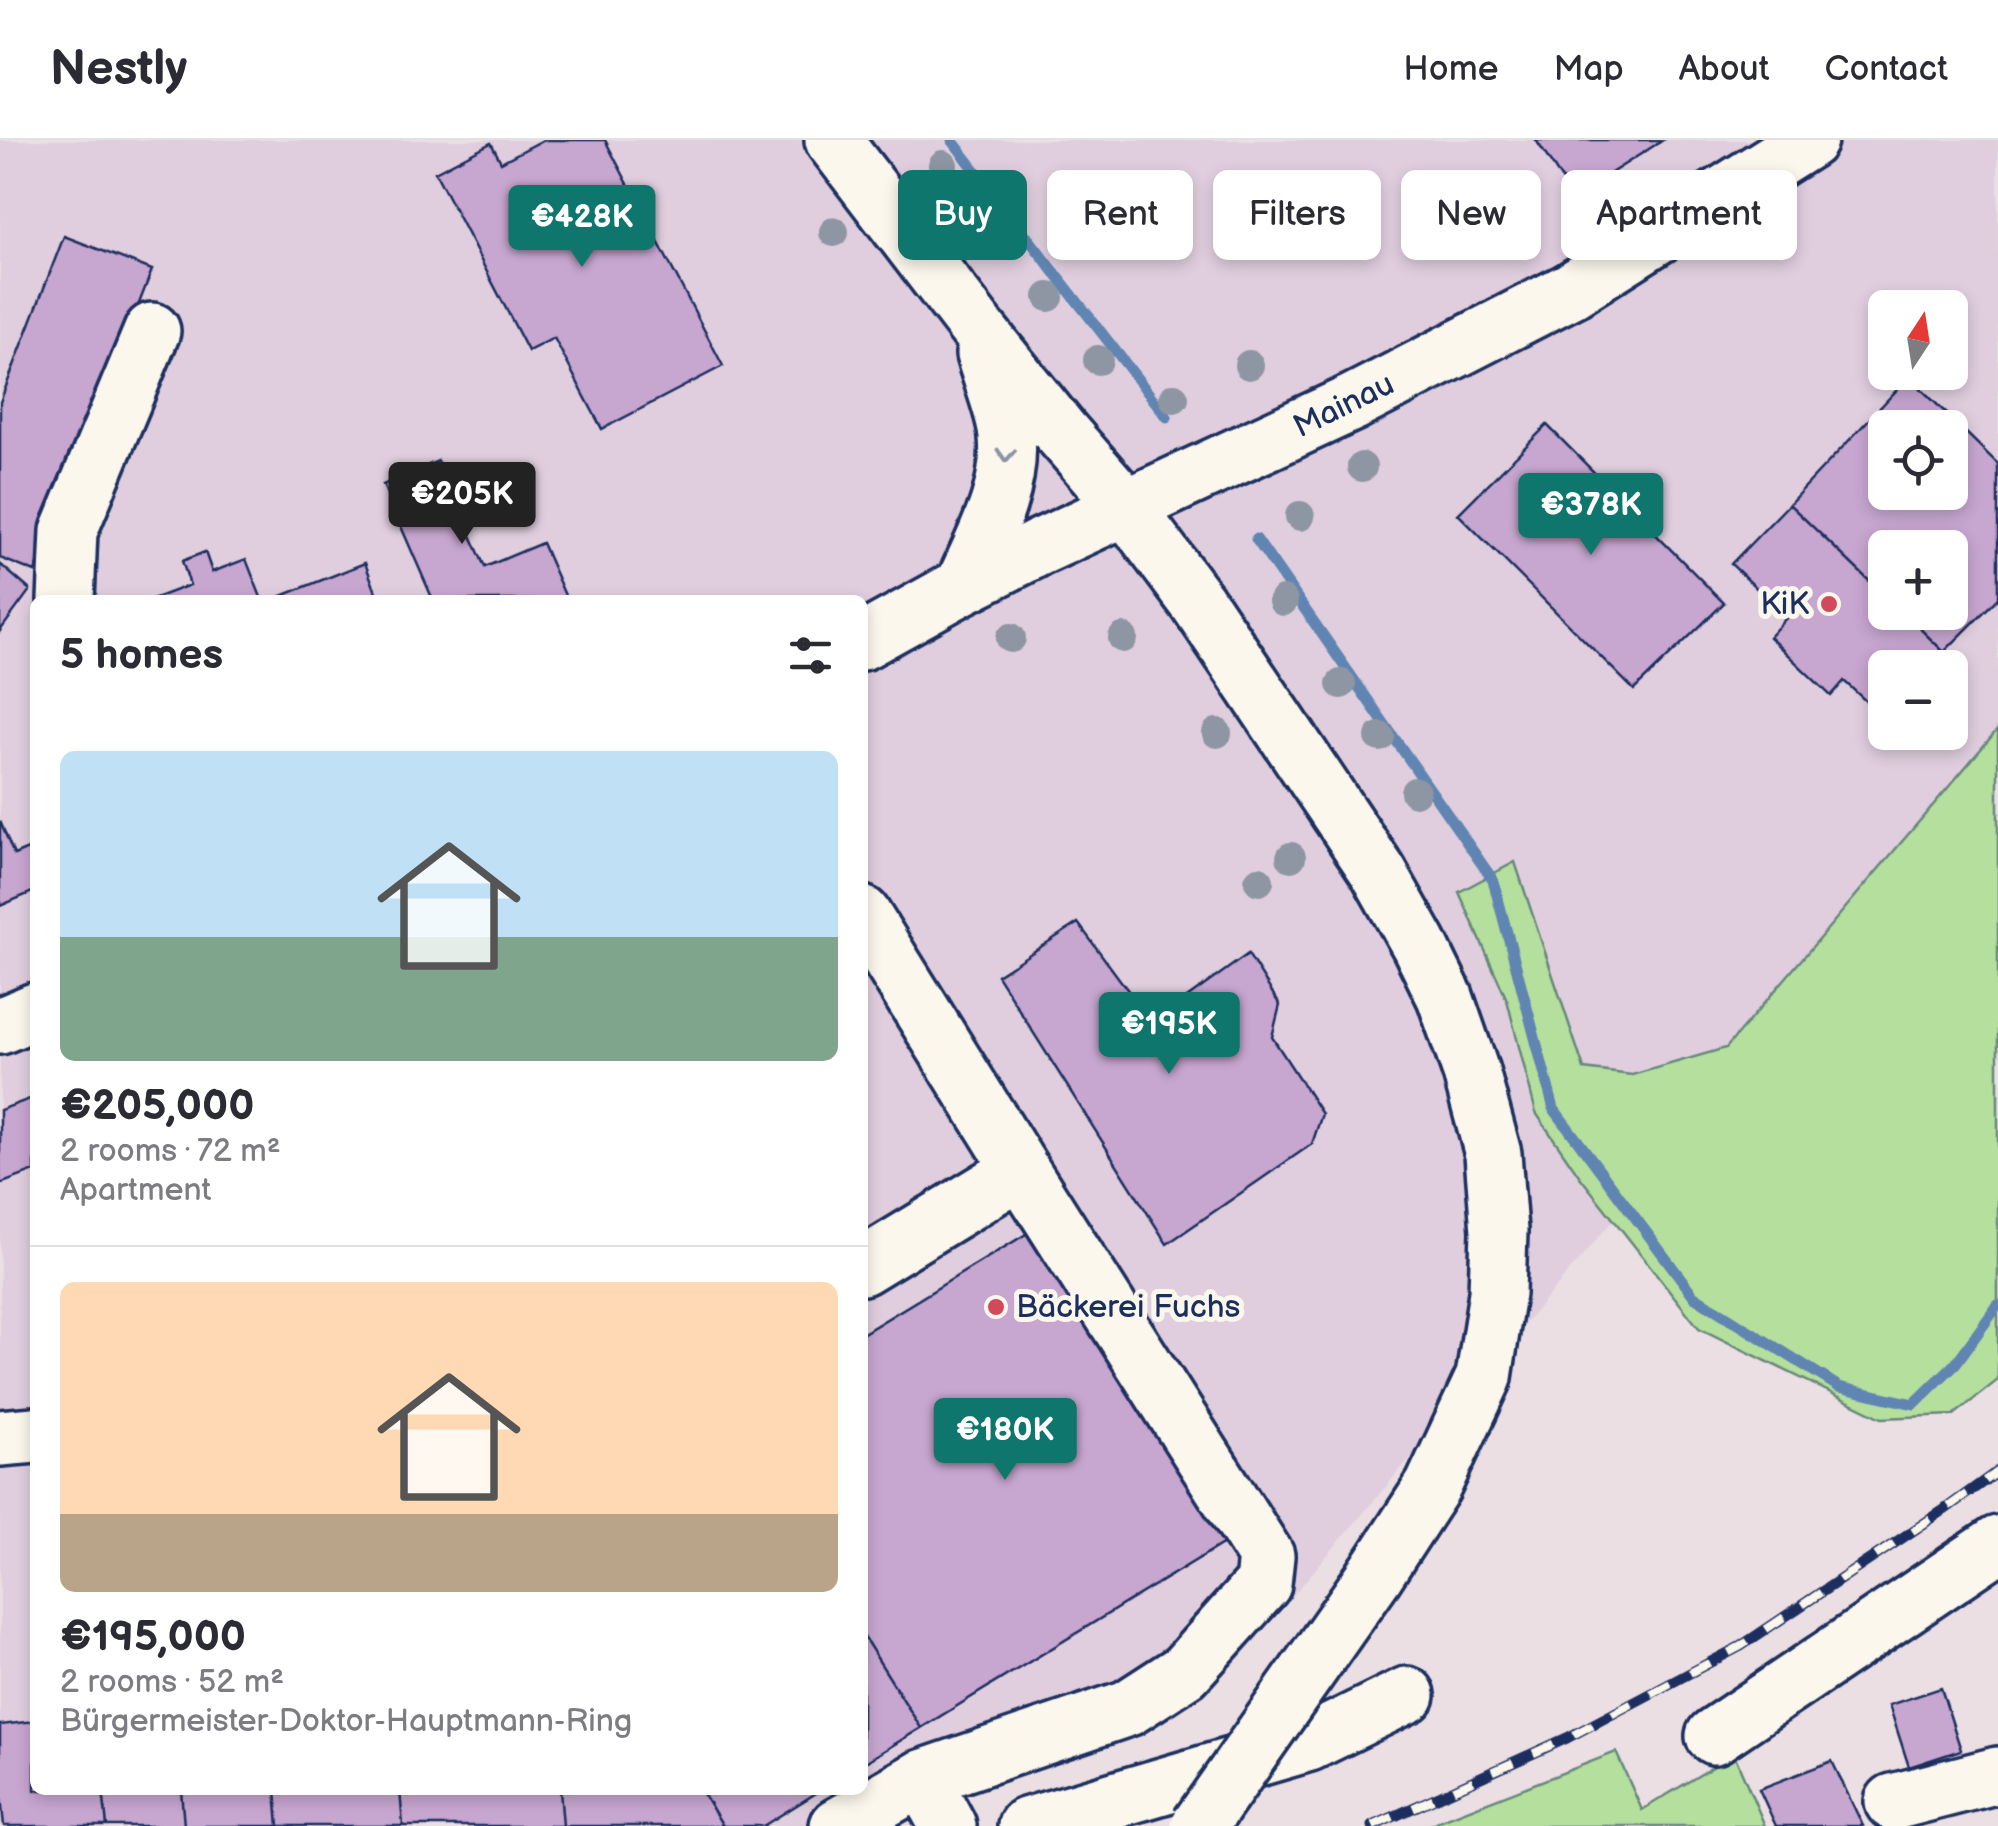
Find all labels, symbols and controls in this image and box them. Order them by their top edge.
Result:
text: Nestly [50,41,187,98]
text: Home [1403,48,1498,91]
text: Map [1553,48,1624,91]
text: About [1679,48,1770,91]
text: Contact [1825,48,1948,91]
chip: Buy [898,170,1027,260]
chip: Rent [1047,170,1193,260]
chip: Filters [1213,170,1381,260]
chip: New [1401,170,1541,260]
chip: Apartment [1561,170,1797,260]
pin: €428K [512,185,652,270]
text: €428K [530,198,634,237]
north arrow [1868,290,1968,390]
map controls [1868,290,1968,750]
street label: Mainau [1287,365,1401,447]
button: locate [1868,410,1968,510]
one-way arrow [996,447,1017,463]
pin: €205K [392,462,532,547]
pin: €378K [1521,473,1661,558]
text: €205K [411,475,513,514]
text: €378K [1540,486,1642,525]
button: + [1868,530,1968,630]
place label: KiK [1760,585,1809,624]
marker: KiK [1818,593,1840,615]
icon: filters [783,628,838,683]
text: 5 homes [60,630,223,681]
button: − [1868,650,1968,750]
icon: home [359,816,539,996]
pin: €195K [1099,992,1239,1077]
text: €195K [1121,1005,1217,1044]
text: €205,000 [60,1081,254,1132]
text: 2 rooms · 72 m² [60,1132,281,1171]
text: Apartment [60,1171,211,1210]
place label: Bäckerei Fuchs [1016,1288,1240,1327]
marker: Bäckerei Fuchs [985,1296,1007,1318]
icon: home [359,1347,539,1527]
pin: €180K [935,1398,1075,1483]
text: €180K [956,1411,1054,1450]
text: €195,000 [60,1612,246,1663]
text: 2 rooms · 52 m² [60,1663,284,1702]
text: Bürgermeister-Doktor-Hauptmann-Ring [60,1702,632,1741]

